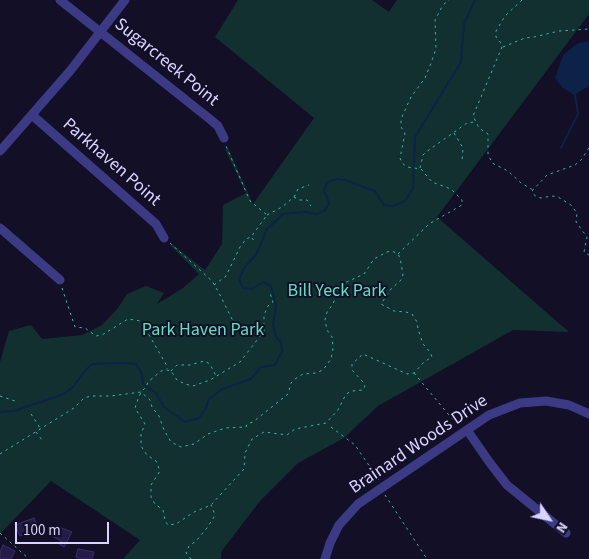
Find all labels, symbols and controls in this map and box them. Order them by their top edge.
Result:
street label: Sugarcreek Point [110,14,222,112]
street label: Parkhaven Point [57,114,165,212]
park label: Bill Yeck Park [288,281,386,303]
park label: Park Haven Park [142,320,264,342]
street label: Brainard Woods Drive [346,391,492,499]
north arrow [524,494,574,544]
scale bar [18,512,111,544]
text: N [551,518,572,537]
text: 100 m [23,520,61,541]

